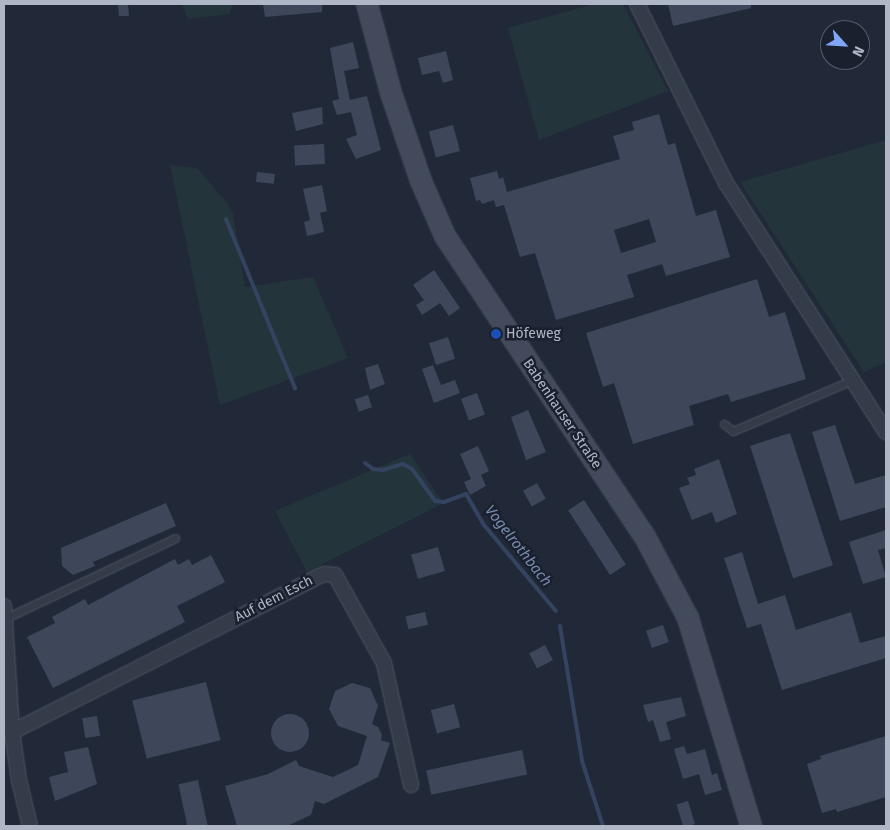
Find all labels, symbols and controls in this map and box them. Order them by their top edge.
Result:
north arrow [820,20,870,70]
text: N [848,43,868,59]
place label: Höfeweg [506,326,561,342]
marker: Höfeweg [490,328,502,340]
street label: Babenhauser Straße [519,356,605,472]
water label: Vogelrothbach [481,502,555,590]
street label: Auf dem Esch [232,572,316,626]

